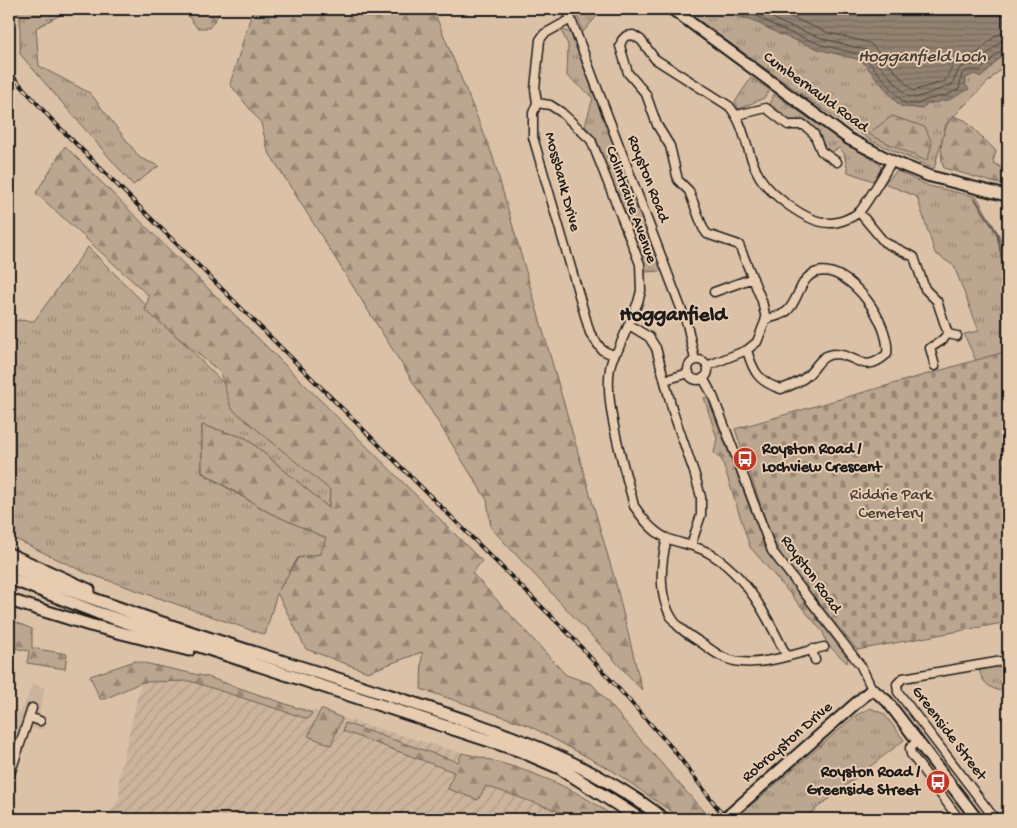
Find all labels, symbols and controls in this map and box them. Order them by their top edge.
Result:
water label: Hogganfield Loch [858,47,986,68]
street label: Cumbernauld Road [759,48,873,139]
street label: Mossbank Drive [539,130,584,234]
street label: Royston Road [622,133,673,227]
street label: Colintraive Avenue [600,144,660,267]
district label: Hogganfield [619,304,729,329]
place label: Royston Road / Lochview Crescent [761,441,883,478]
bus stop icon: Royston Road / Lochview Crescent [732,446,758,472]
park label: Riddrie Park Cemetery [850,487,934,524]
street label: Royston Road [775,532,846,619]
street label: Greenside Street [906,683,991,786]
street label: Robroyston Drive [739,698,838,788]
place label: Royston Road / Greenside Street [807,764,921,801]
bus stop icon: Royston Road / Greenside Street [925,769,951,795]

